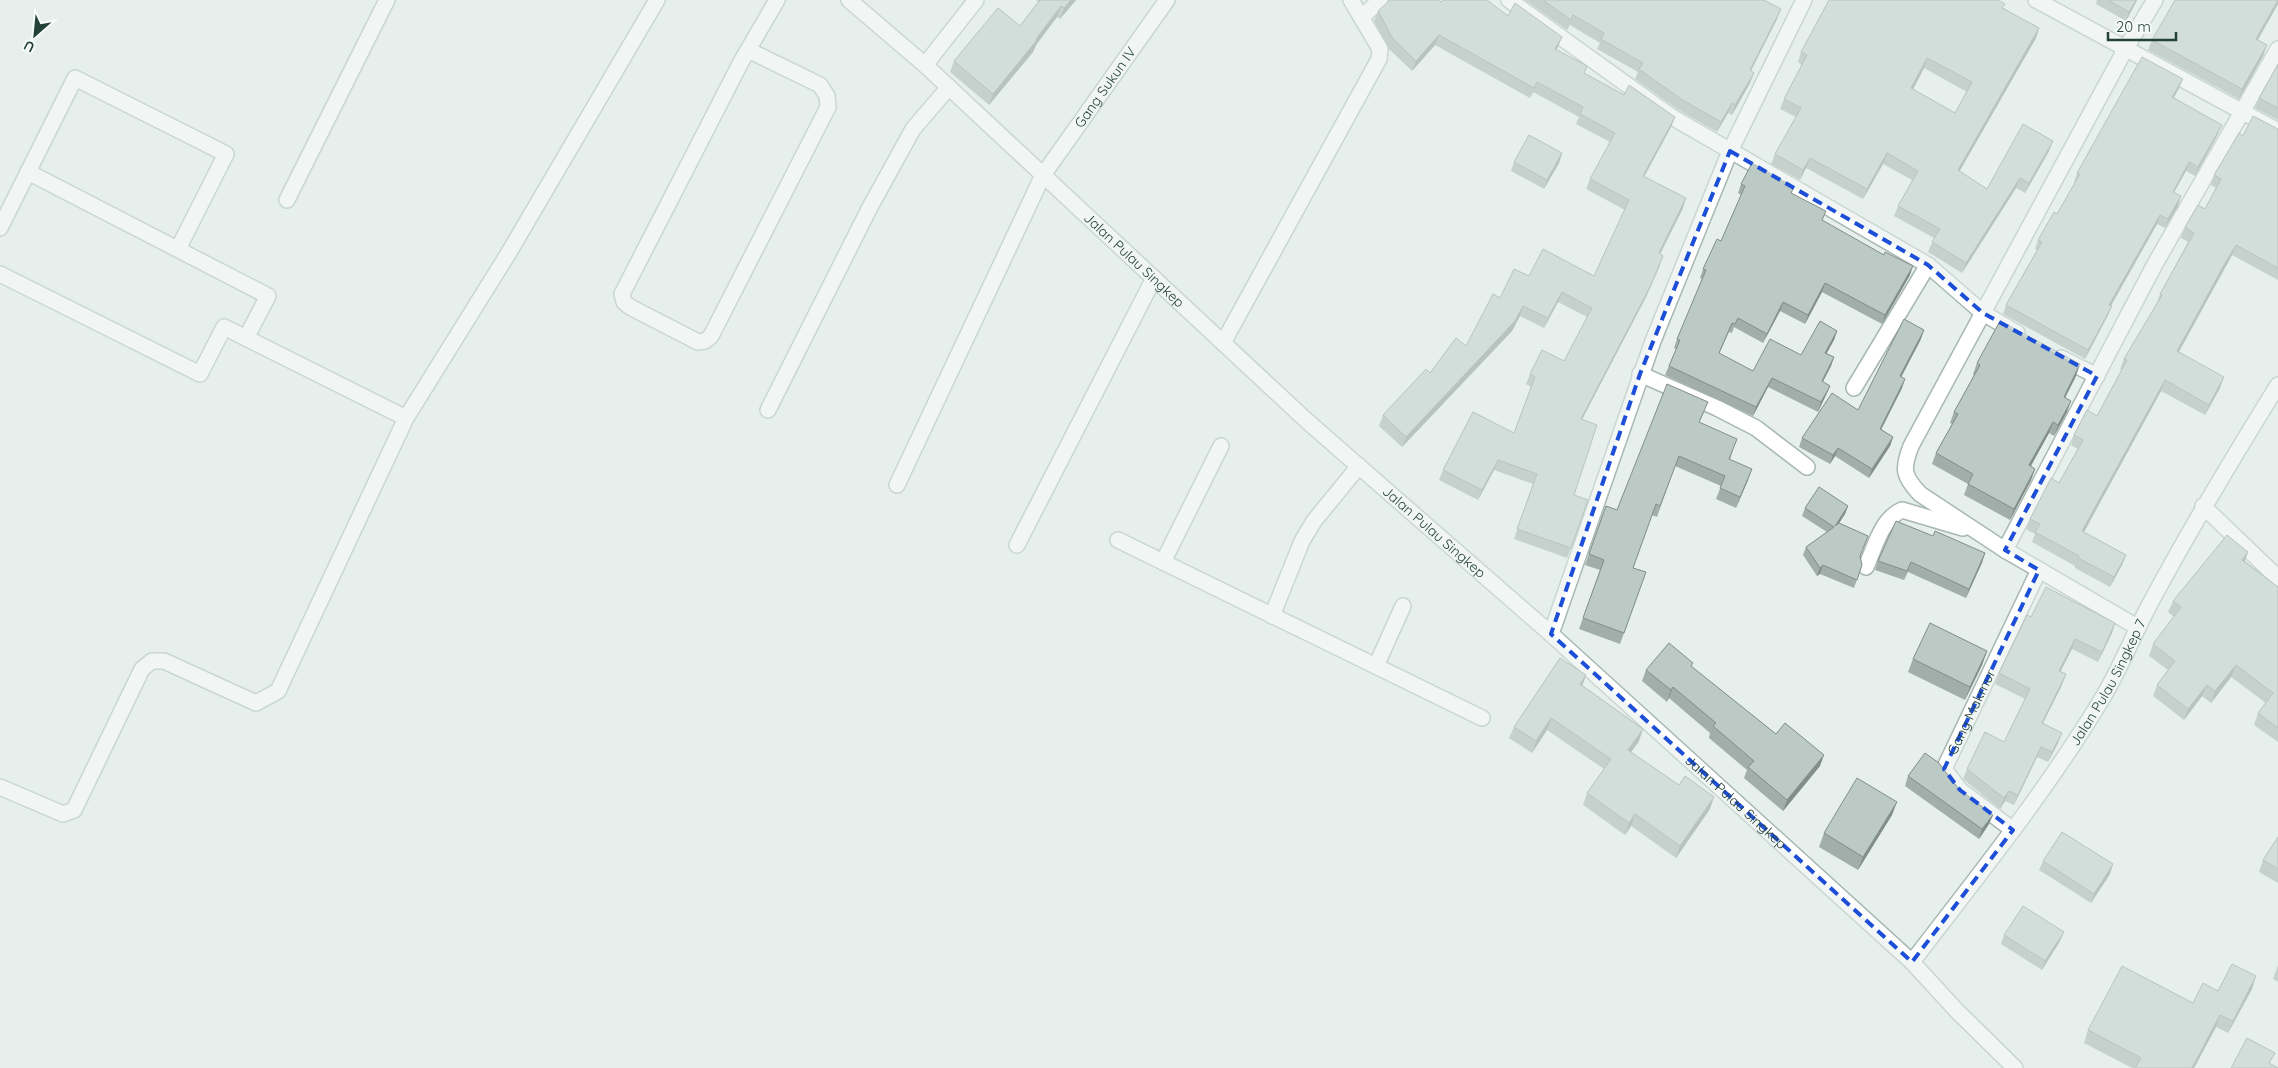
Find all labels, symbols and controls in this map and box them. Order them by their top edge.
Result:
north arrow [10,10,60,60]
scale bar [2108,10,2176,42]
text: 20 m [2116,17,2151,36]
text: U [21,36,38,57]
street label: Gang Sukun IV [1070,43,1140,131]
street label: Jalan Pulau Singkep [1080,209,1188,311]
street label: Jalan Pulau Singkep [1379,482,1489,582]
street label: Jalan Pulau Singkep 7 [2066,616,2150,749]
street label: Gang Makmur [1943,666,2000,758]
street label: Jalan Pulau Singkep [1681,751,1791,853]

